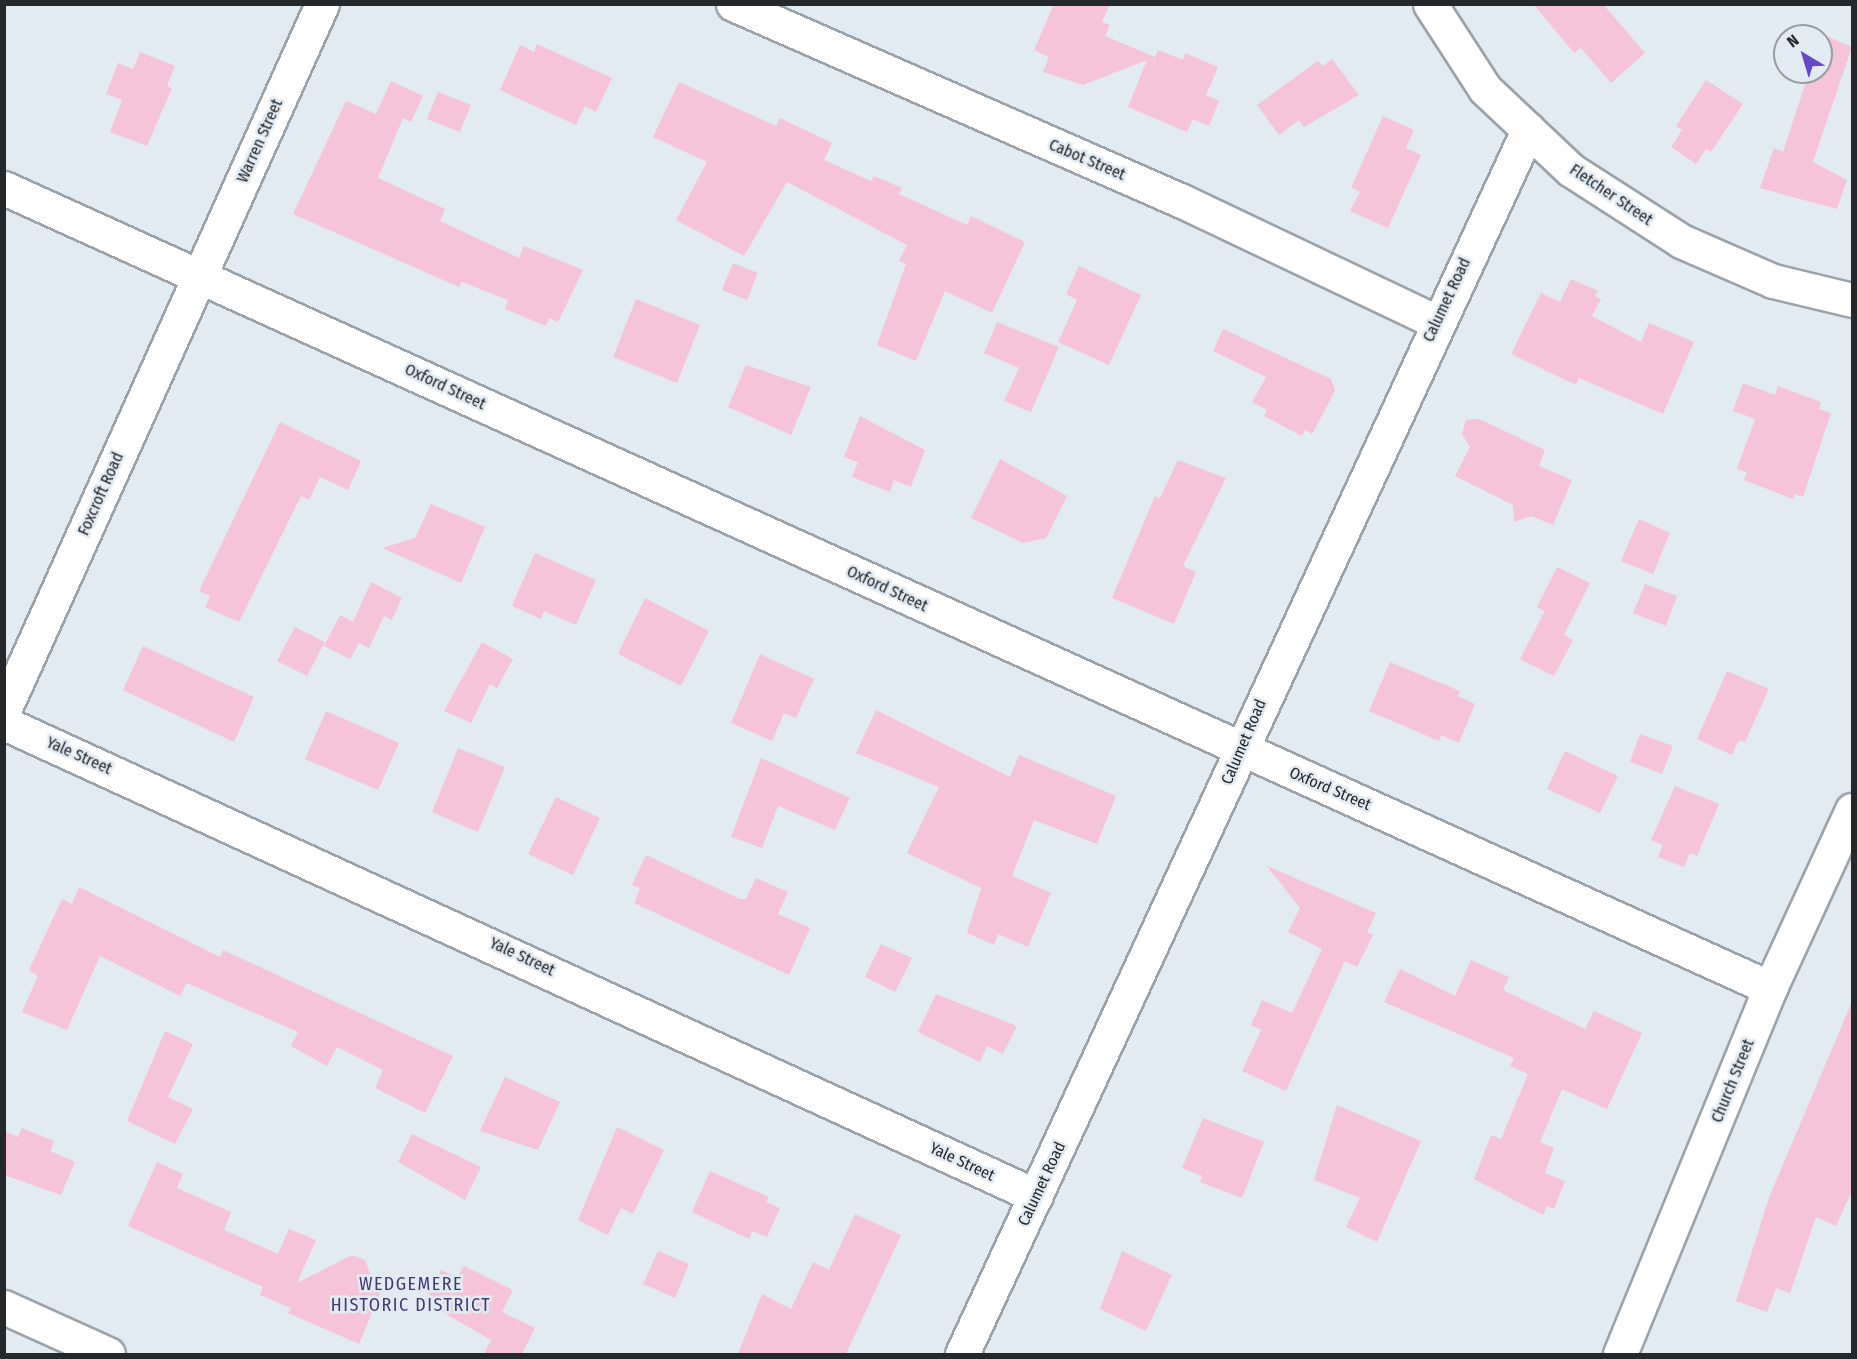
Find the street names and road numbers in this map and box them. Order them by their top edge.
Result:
street label: Warren Street [233,96,287,186]
street label: Cabot Street [1046,135,1128,185]
street label: Fletcher Street [1566,160,1656,230]
street label: Calumet Road [1419,255,1475,345]
street label: Oxford Street [402,360,488,414]
street label: Foxcroft Road [74,449,128,539]
street label: Oxford Street [844,562,930,616]
street label: Calumet Road [1217,697,1271,787]
street label: Yale Street [43,733,115,779]
street label: Oxford Street [1286,763,1374,815]
street label: Yale Street [486,934,558,980]
street label: Church Street [1708,1036,1758,1126]
street label: Yale Street [926,1139,998,1185]
street label: Calumet Road [1014,1139,1070,1229]

